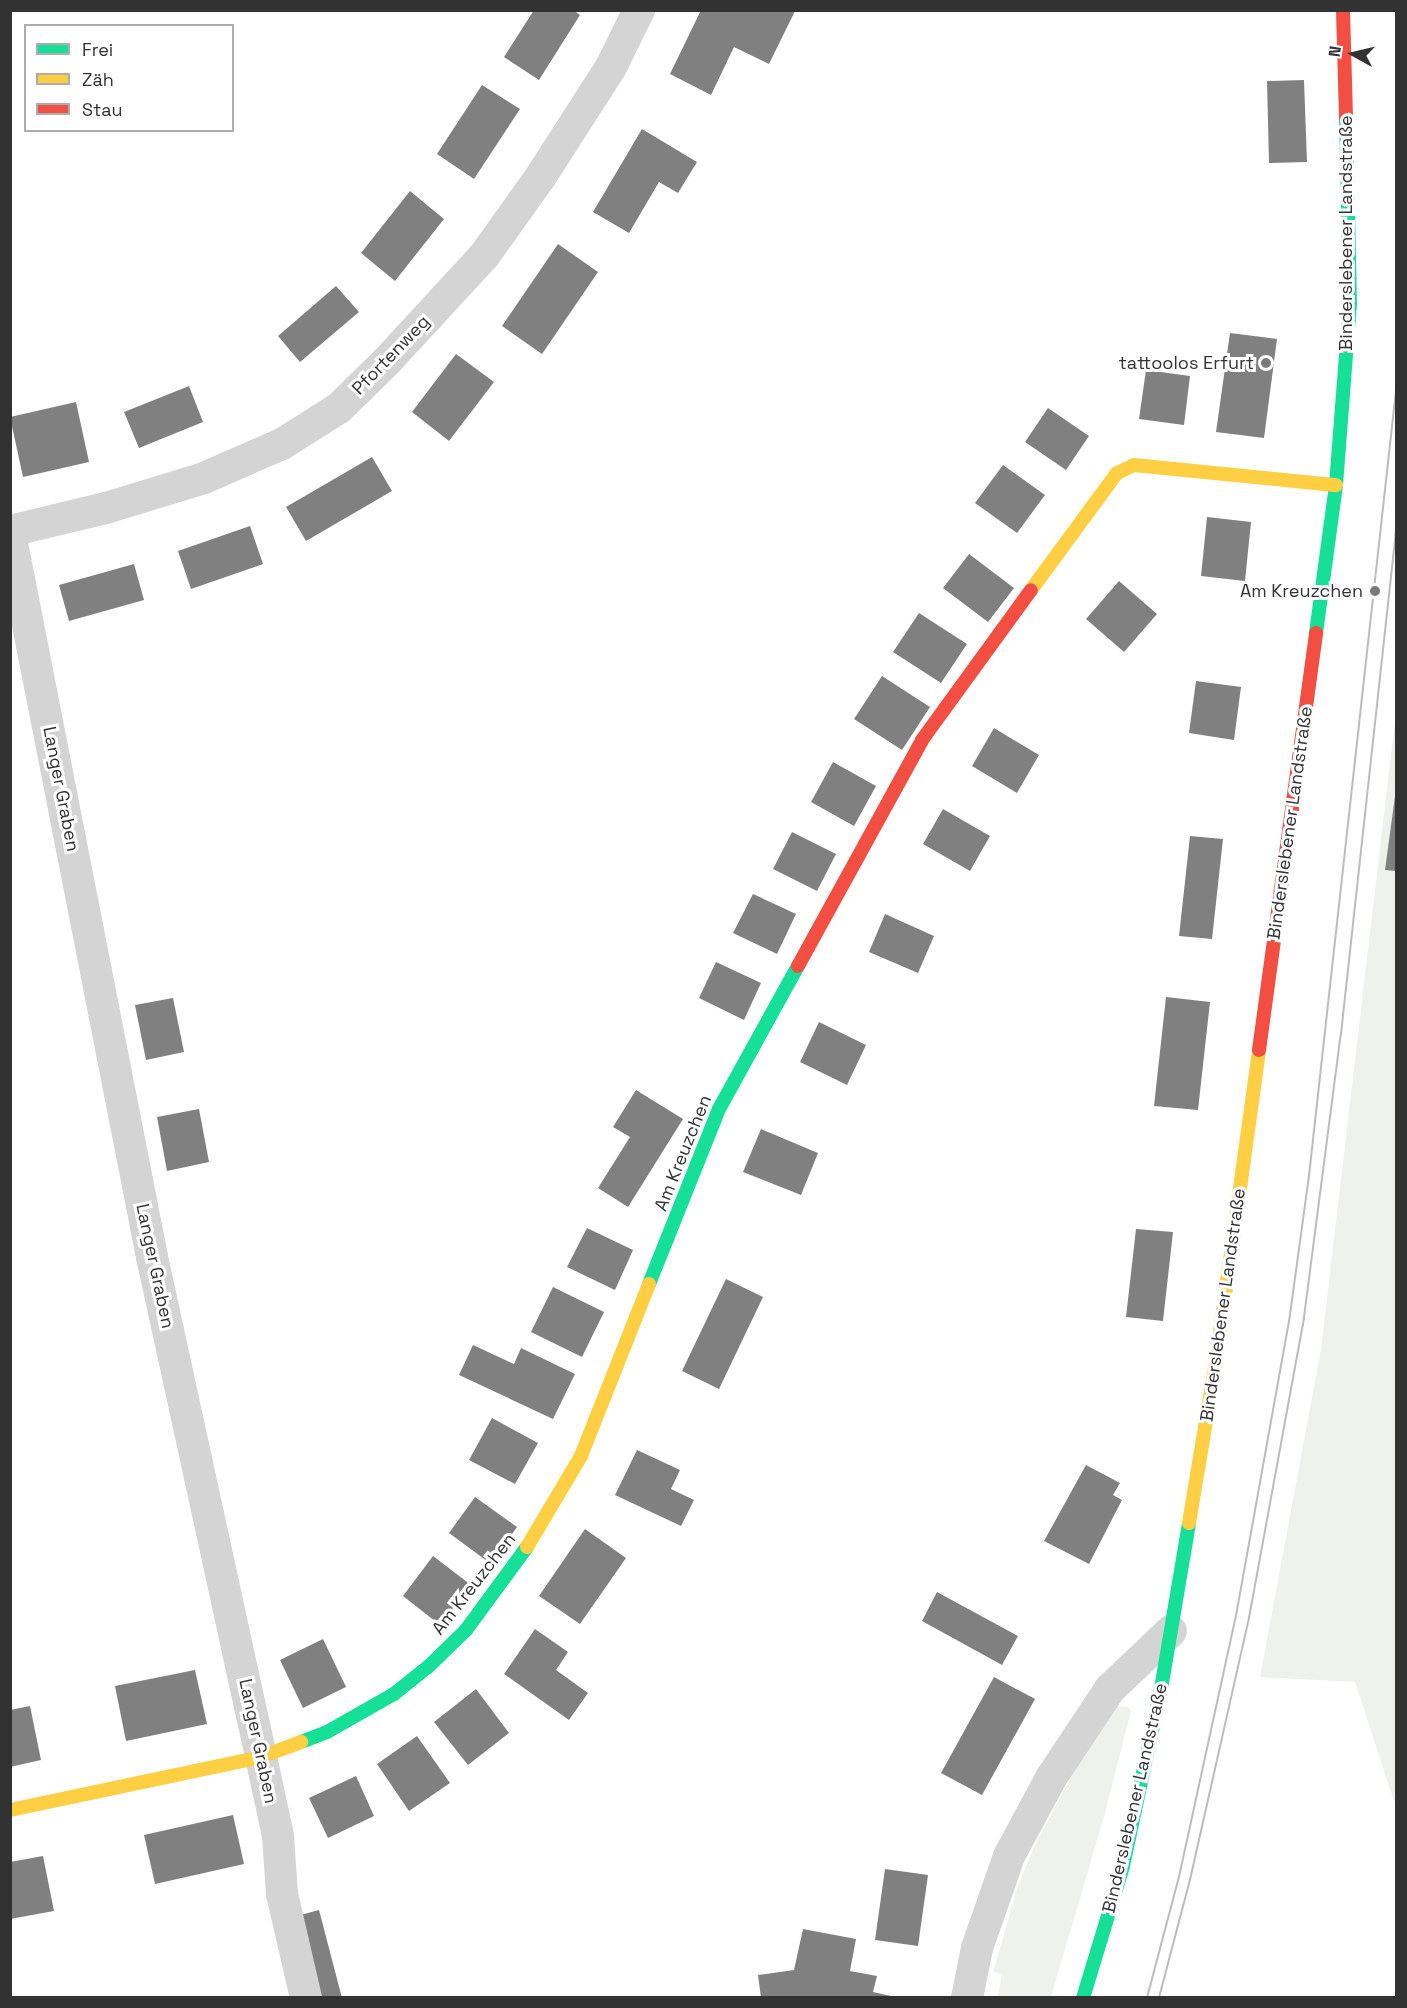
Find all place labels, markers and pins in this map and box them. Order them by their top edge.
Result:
place label: tattoolos Erfurt [1118,352,1254,374]
marker: tattoolos Erfurt [1259,356,1273,370]
place label: Am Kreuzchen [1240,580,1363,602]
marker: Am Kreuzchen [1368,584,1382,598]

